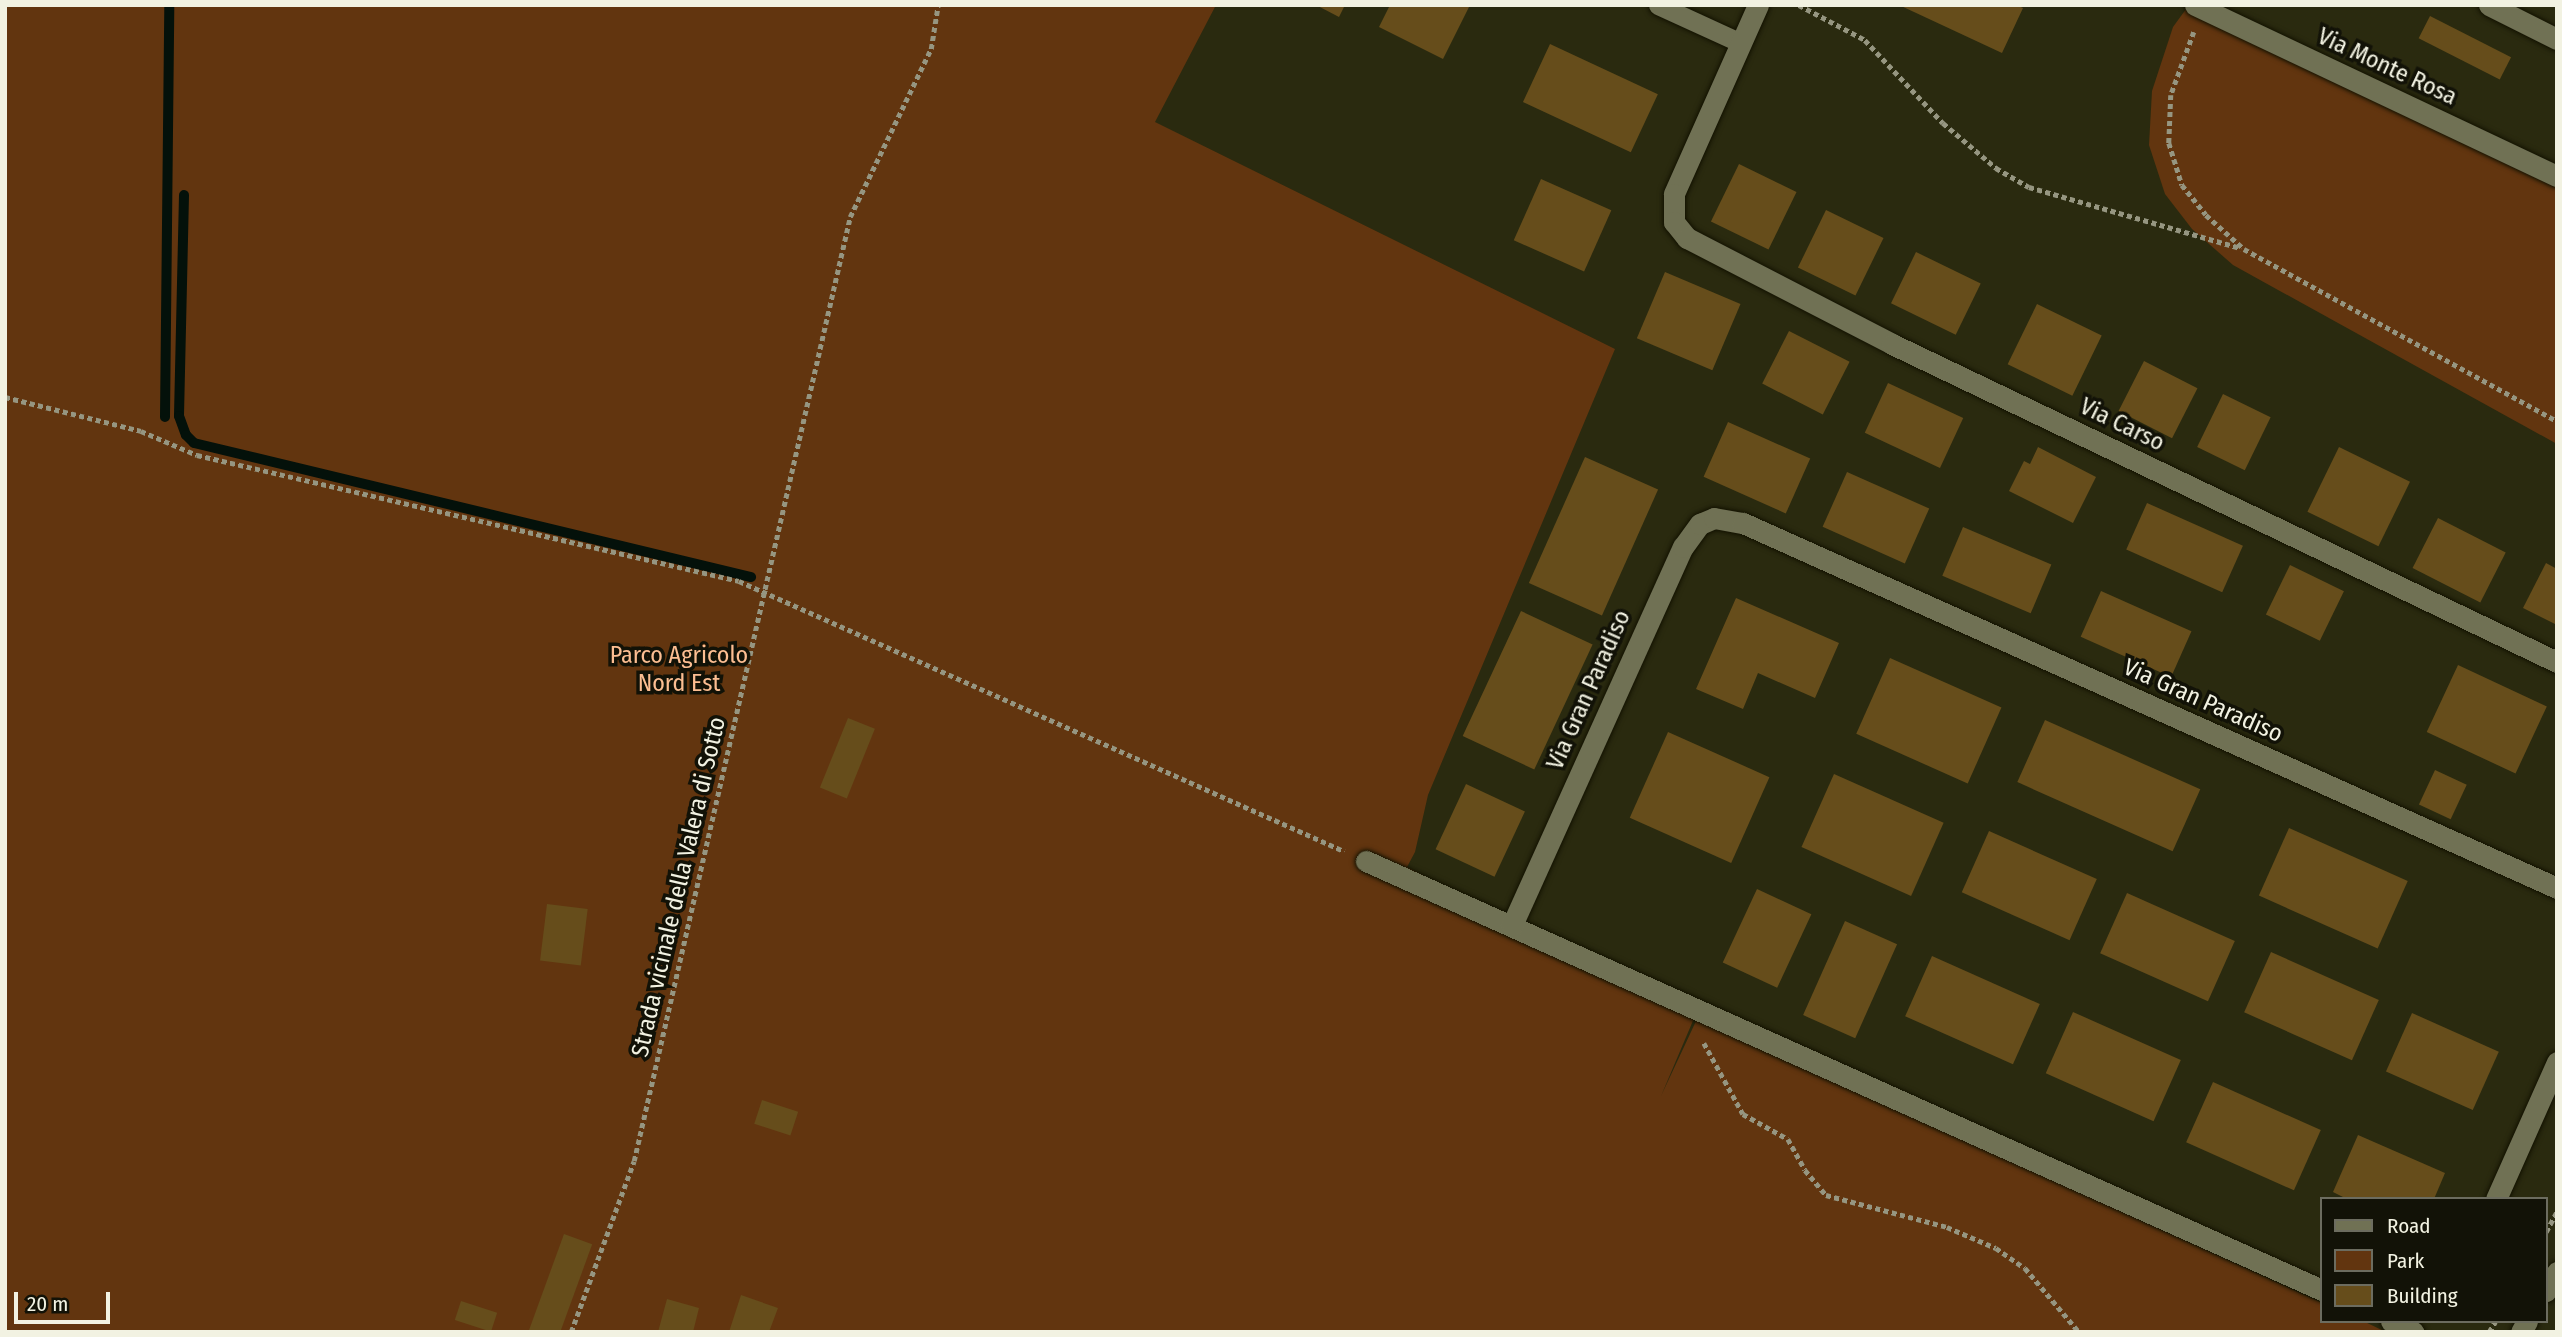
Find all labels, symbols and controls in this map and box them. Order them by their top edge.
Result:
street label: Via Monte Rosa [2313,22,2461,112]
street label: Via Carso [2075,392,2169,458]
street label: Via Gran Paradiso [1541,606,1637,774]
park label: Parco Agricolo Nord Est [610,642,748,698]
street label: Via Gran Paradiso [2119,653,2287,749]
street label: Strada vicinale della Valera di Sotto [626,714,732,1060]
legend [2320,1197,2548,1323]
text: Road [2387,1213,2431,1239]
text: Park [2387,1248,2424,1274]
scale bar [18,1278,114,1322]
text: Building [2387,1283,2458,1309]
text: 20 m [27,1291,68,1317]

